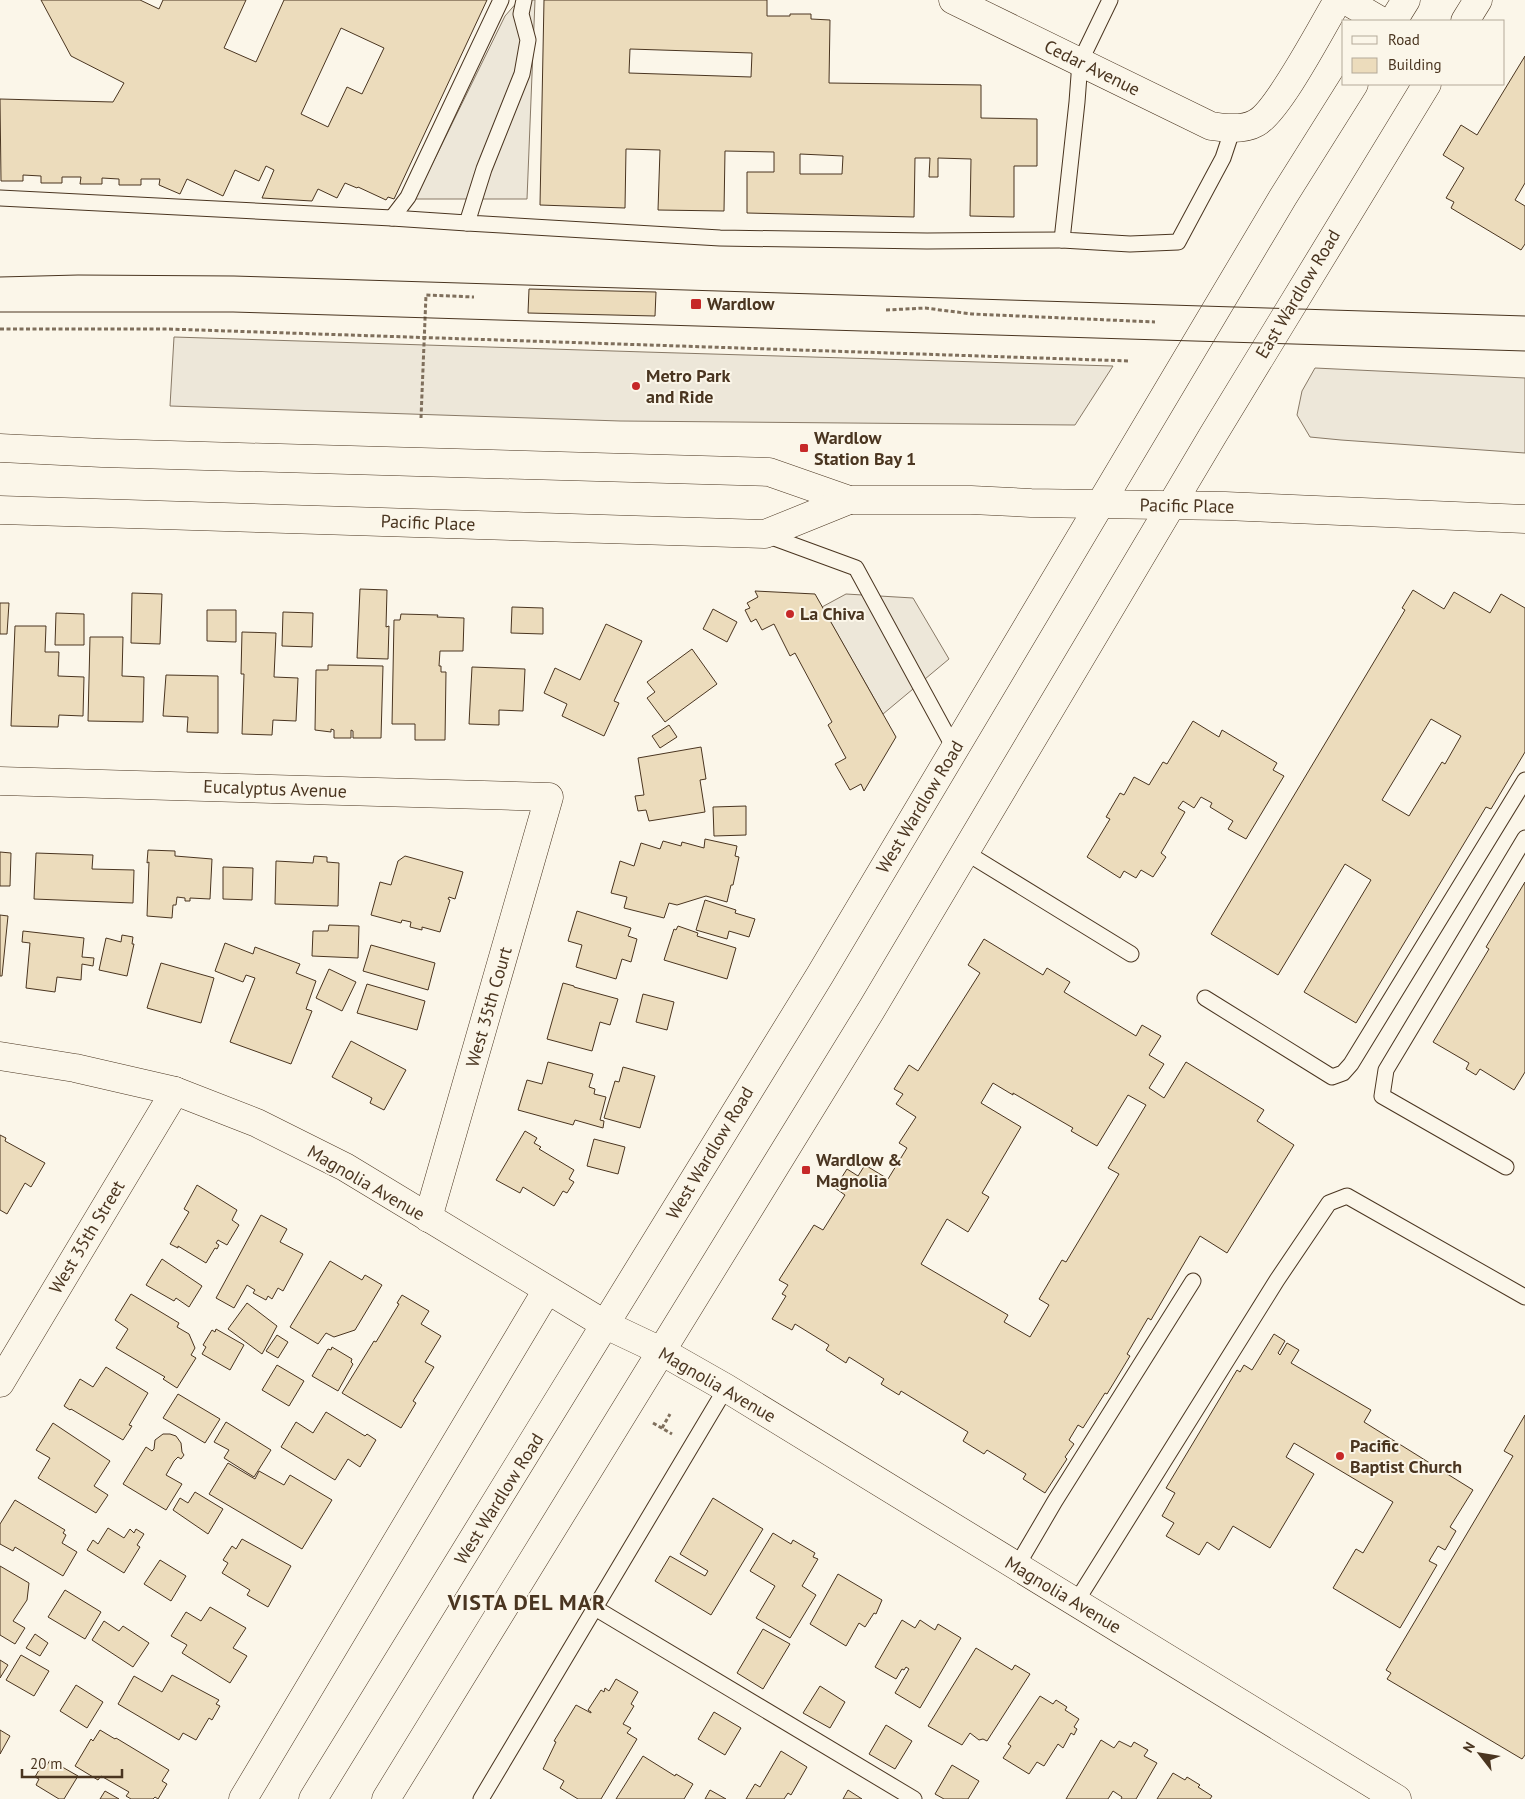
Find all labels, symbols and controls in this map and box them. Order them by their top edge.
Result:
legend [1342,20,1505,85]
text: Road [1388,30,1420,49]
street label: Cedar Avenue [1040,34,1144,101]
text: Building [1388,55,1442,74]
street label: East Wardlow Road [1250,225,1345,362]
place label: Wardlow [707,292,775,315]
marker: Wardlow [689,297,703,311]
place label: Metro Park and Ride [646,364,730,408]
marker: Metro Park and Ride [630,380,642,392]
place label: Wardlow Station Bay 1 [814,426,916,470]
marker: Wardlow Station Bay 1 [798,442,810,454]
street label: Pacific Place [1140,493,1235,518]
street label: Pacific Place [380,509,476,536]
place label: La Chiva [800,602,865,625]
marker: La Chiva [784,608,796,620]
street label: West Wardlow Road [871,736,968,877]
street label: Eucalyptus Avenue [203,775,347,802]
street label: West 35th Court [460,944,517,1070]
street label: West Wardlow Road [661,1082,758,1223]
street label: Magnolia Avenue [303,1140,429,1225]
place label: Wardlow & Magnolia [816,1148,902,1192]
marker: Wardlow & Magnolia [800,1164,812,1176]
street label: West 35th Street [44,1176,129,1298]
street label: Magnolia Avenue [654,1342,780,1427]
street label: West Wardlow Road [449,1429,548,1569]
place label: Pacific Baptist Church [1350,1434,1462,1478]
marker: Pacific Baptist Church [1334,1450,1346,1462]
street label: Magnolia Avenue [1001,1551,1126,1638]
district label: VISTA DEL MAR [447,1588,606,1616]
north arrow [1455,1729,1505,1779]
text: N [1459,1739,1479,1756]
scale bar [22,1746,122,1778]
text: 20 m [30,1754,63,1773]

